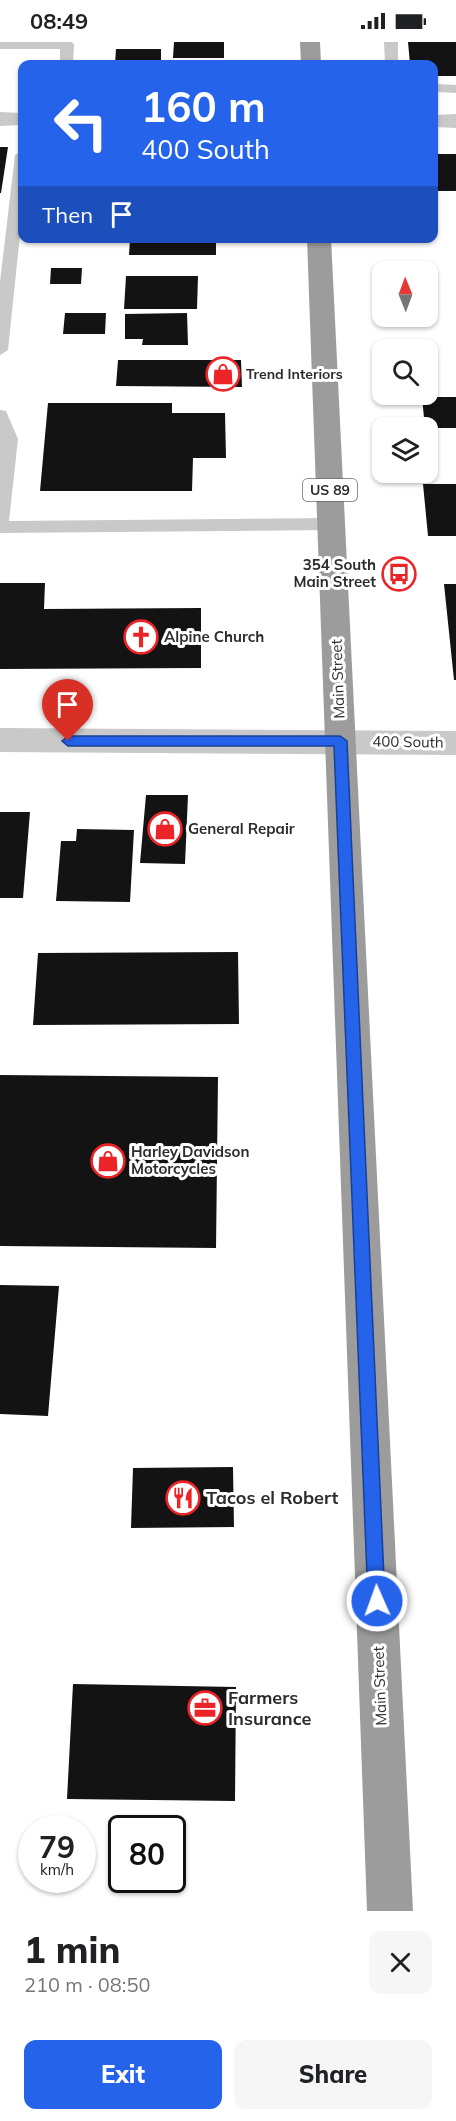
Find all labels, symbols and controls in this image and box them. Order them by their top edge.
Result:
text: 08:49 [30,7,88,35]
text: 160 m [141,80,266,133]
icon: left [42,84,120,162]
text: 400 South [141,132,270,166]
icon: arrive [105,198,138,231]
text: Then [42,201,93,229]
north arrow [372,261,438,327]
map controls [372,261,438,483]
button: search [372,339,438,405]
shop icon: Trend Interiors [205,356,241,392]
place label: Trend Interiors [246,365,343,383]
button: layers [372,417,438,483]
road number: US 89 [303,479,357,501]
place label: 354 South Main Street [293,555,376,591]
bus stop icon: 354 South Main Street [381,556,417,592]
church icon: Alpine Church [123,619,159,655]
place label: Alpine Church [164,627,264,646]
street label: Main Street [327,639,348,719]
pin [42,679,93,741]
icon: arrive [51,688,84,721]
street label: 400 South [372,731,444,752]
shop icon: General Repair [147,811,183,847]
place label: General Repair [188,819,295,838]
place label: Harley Davidson Motorcycles [131,1142,250,1178]
shop icon: Harley Davidson Motorcycles [90,1143,126,1179]
restaurant icon: Tacos el Robert [165,1480,201,1516]
place label: Tacos el Robert [206,1486,339,1509]
position arrow [345,1569,409,1633]
street label: Main Street [369,1646,390,1726]
place label: Farmers Insurance [228,1686,312,1730]
office icon: Farmers Insurance [187,1690,223,1726]
speed limit sign: 80 [108,1815,186,1893]
text: 79 [39,1828,75,1866]
text: km/h [40,1860,74,1879]
text: 1 min [24,1927,120,1972]
button: close [369,1931,432,1994]
text: 210 m · 08:50 [24,1972,150,1997]
button: Exit [24,2040,222,2109]
button: Share [234,2040,432,2109]

